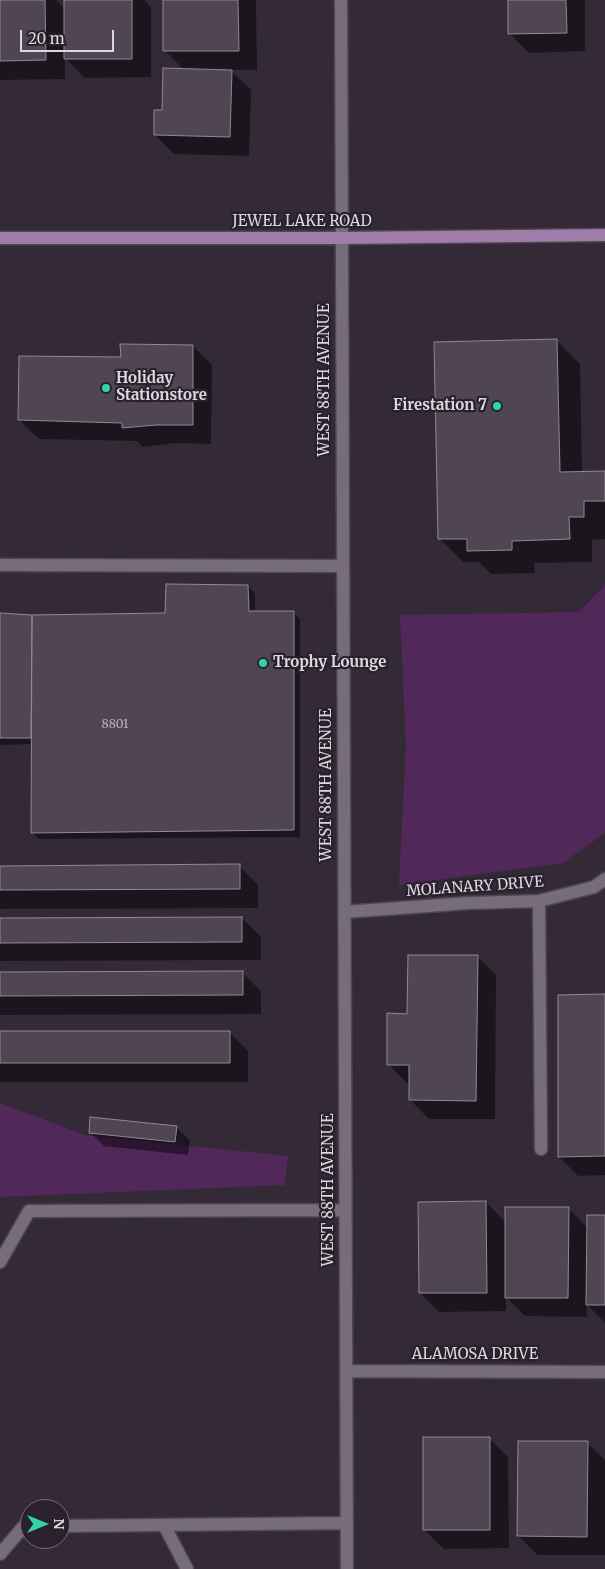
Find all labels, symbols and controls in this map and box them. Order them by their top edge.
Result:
scale bar [22,20,116,52]
text: 20 m [28,29,65,48]
street label: JEWEL LAKE ROAD [232,213,372,231]
street label: WEST 88TH AVENUE [316,304,334,456]
place label: Holiday Stationstore [116,370,207,405]
marker: Holiday Stationstore [100,382,112,394]
place label: Firestation 7 [393,397,487,415]
marker: Firestation 7 [491,400,503,412]
place label: Trophy Lounge [273,654,386,672]
marker: Trophy Lounge [257,657,269,669]
street label: WEST 88TH AVENUE [318,709,336,861]
house number: 8801 [102,718,128,732]
street label: MOLANARY DRIVE [406,873,544,901]
street label: WEST 88TH AVENUE [320,1114,338,1266]
street label: ALAMOSA DRIVE [412,1346,538,1364]
north arrow [20,1499,70,1549]
text: N [50,1518,68,1530]

